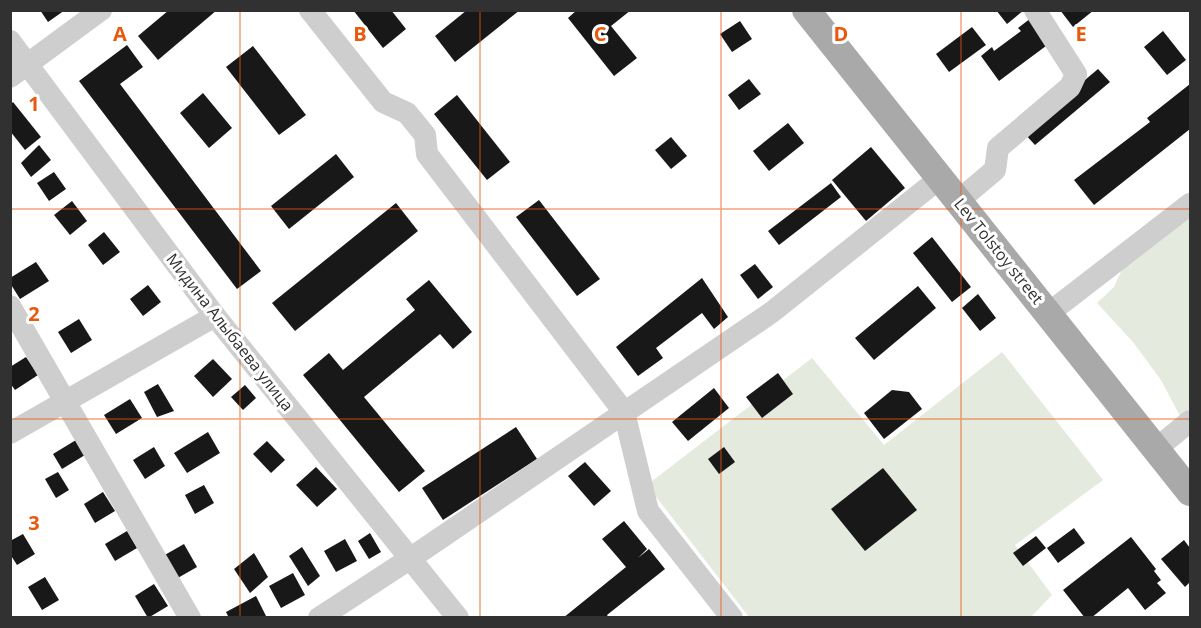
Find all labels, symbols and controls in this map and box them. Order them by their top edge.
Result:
text: A [113,20,127,47]
text: B [353,20,367,47]
text: C [594,20,607,47]
text: D [834,20,848,47]
text: E [1075,20,1087,47]
text: 1 [28,90,40,117]
street label: Lev Tolstoy street [949,193,1049,309]
street label: Мидина Алыбаева улица [161,249,299,415]
text: 2 [28,300,40,327]
text: 3 [28,509,40,536]

